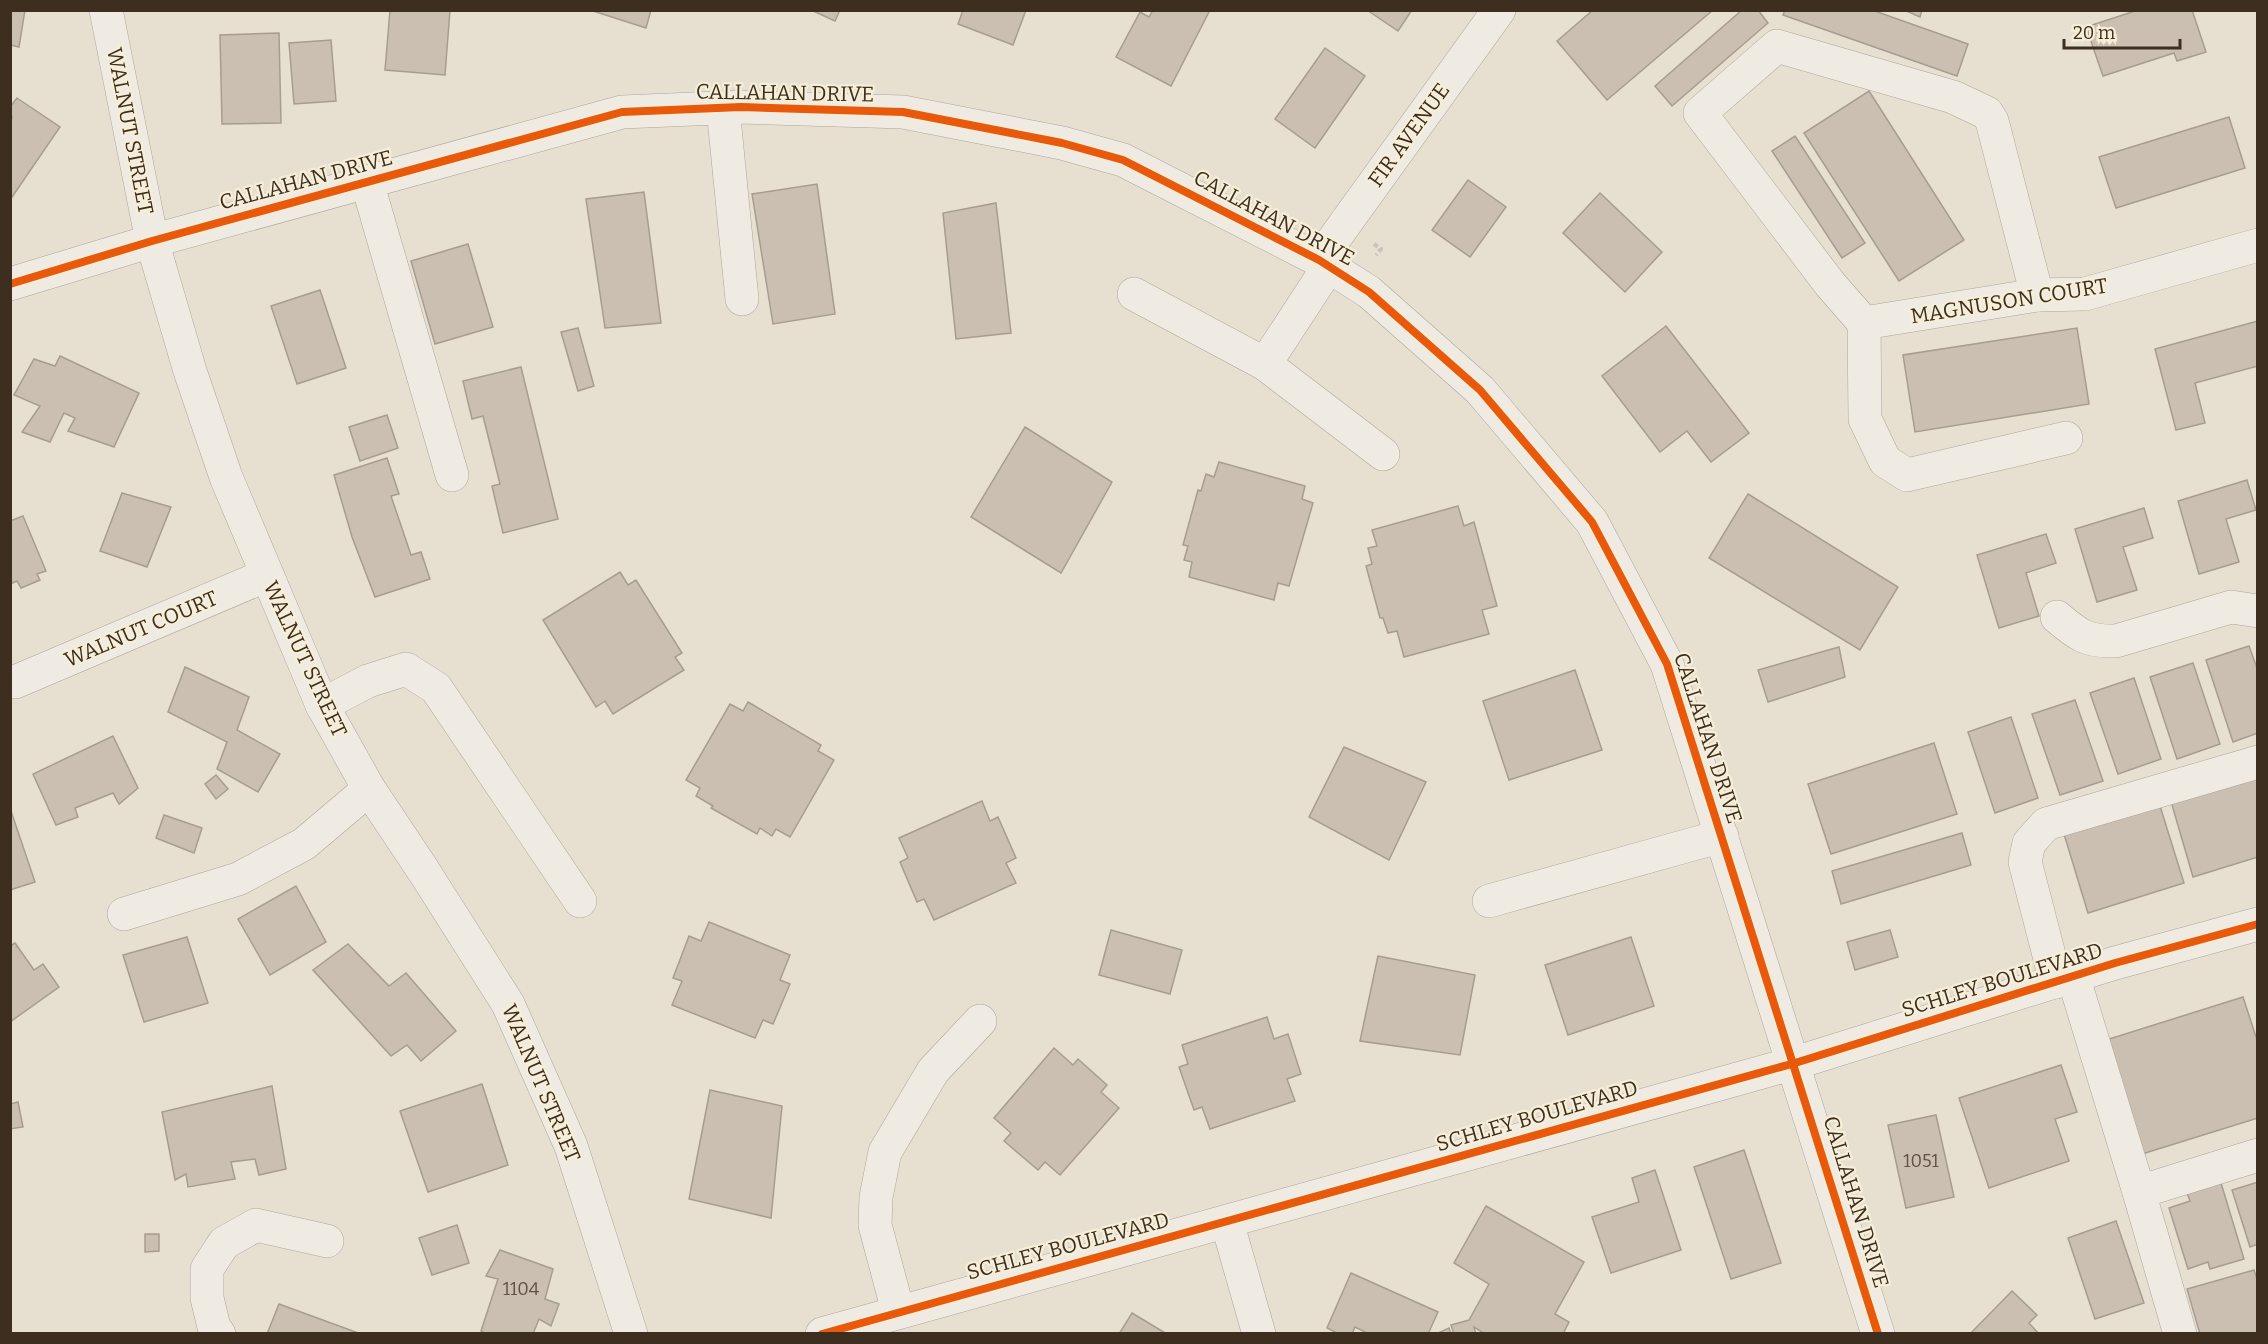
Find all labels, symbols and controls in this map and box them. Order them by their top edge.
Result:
scale bar [2064,12,2180,50]
text: 20 m [2073,22,2115,44]
street label: WALNUT STREET [101,46,159,216]
street label: CALLAHAN DRIVE [696,78,874,108]
street label: FIR AVENUE [1363,78,1455,192]
street label: CALLAHAN DRIVE [217,144,395,216]
street label: CALLAHAN DRIVE [1189,165,1359,271]
street label: MAGNUSON COURT [1909,273,2109,329]
street label: WALNUT STREET [257,577,353,741]
street label: WALNUT COURT [61,585,221,673]
street label: CALLAHAN DRIVE [1668,649,1748,827]
street label: SCHLEY BOULEVARD [1898,937,2106,1023]
street label: WALNUT STREET [496,1000,586,1166]
street label: SCHLEY BOULEVARD [1433,1075,1641,1157]
street label: CALLAHAN DRIVE [1818,1113,1894,1291]
house number: 1051 [1903,1150,1939,1172]
street label: SCHLEY BOULEVARD [964,1206,1172,1286]
house number: 1104 [503,1278,540,1300]

